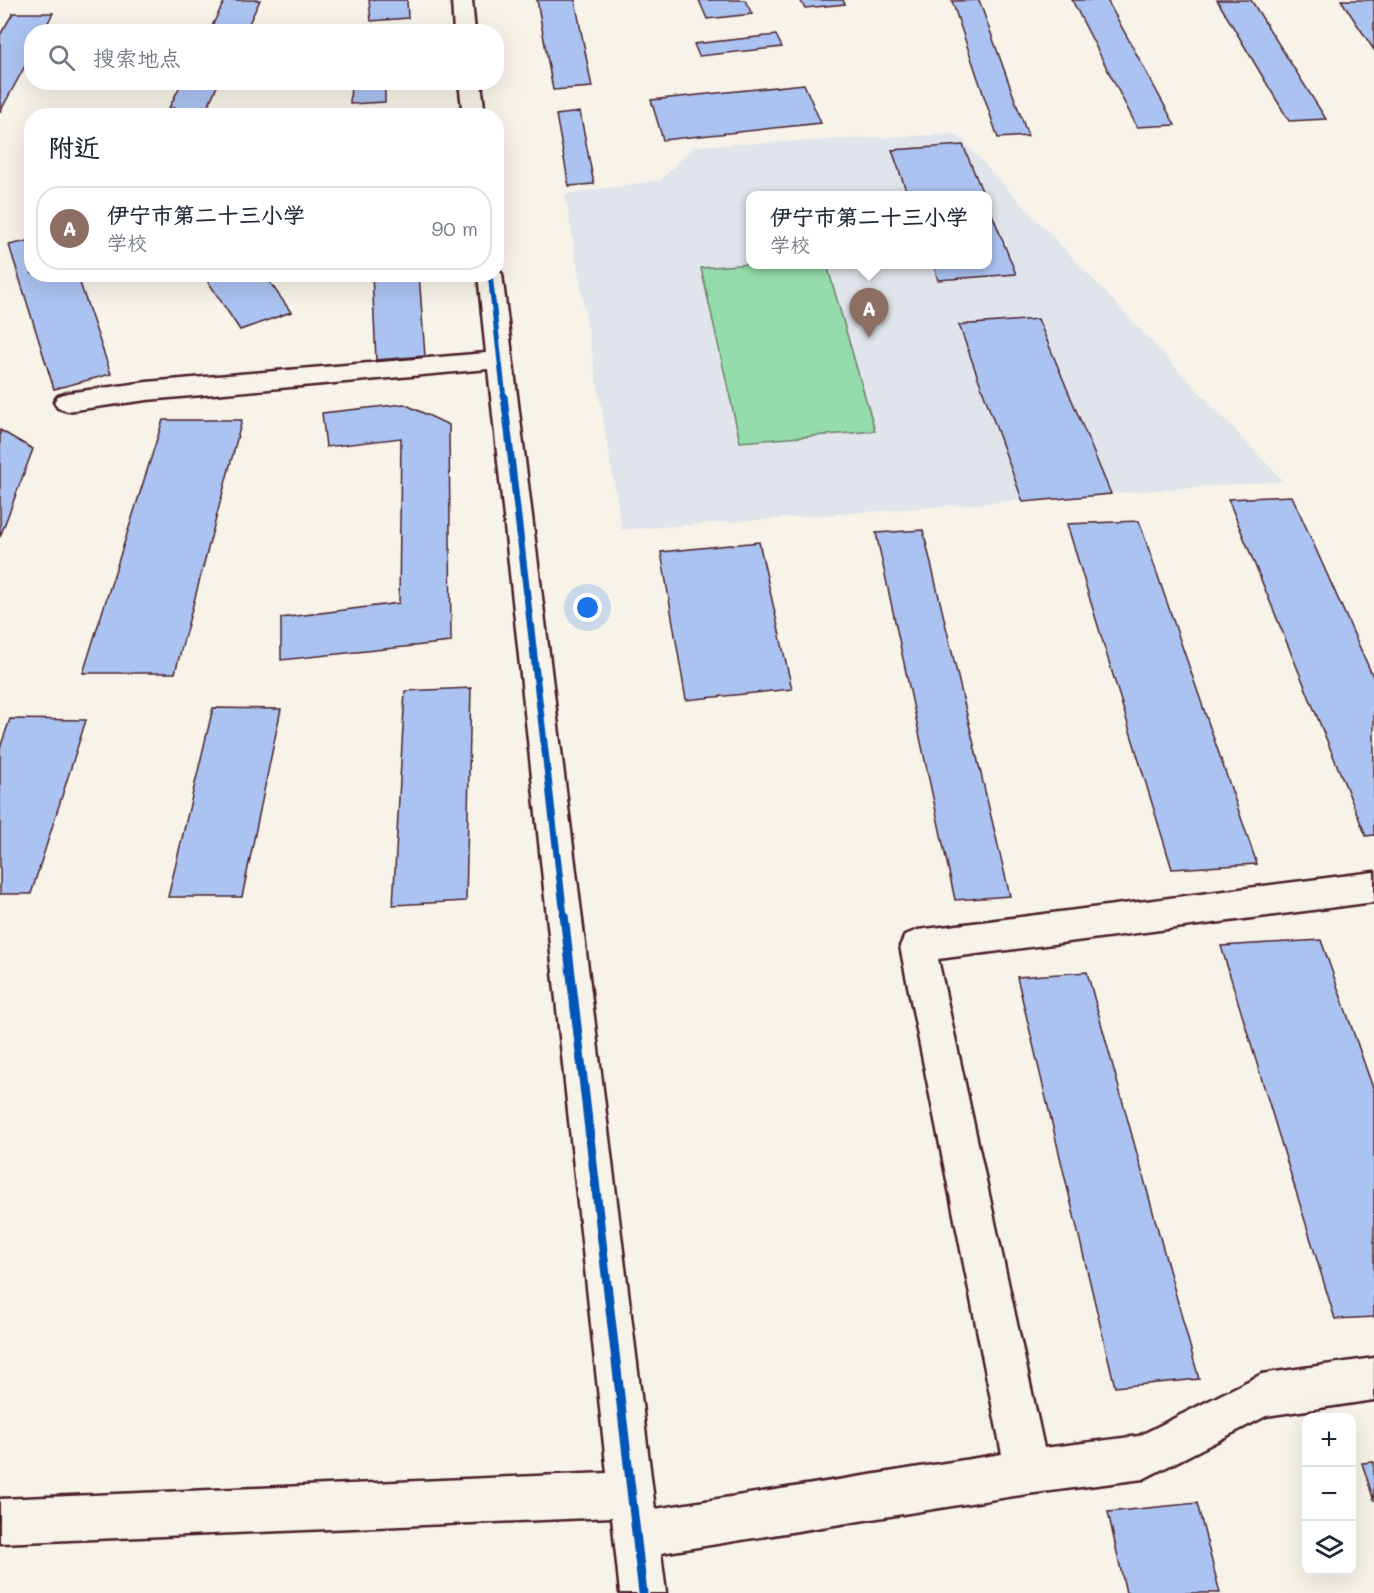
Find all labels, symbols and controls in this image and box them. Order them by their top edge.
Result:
search box [24,24,504,90]
icon: search [45,41,78,74]
text: 搜索地点 [93,43,181,72]
text: 附近 [48,130,100,164]
popup [746,191,992,269]
text: 伊宁市第二十三小学 [107,200,305,229]
text: 伊宁市第二十三小学 [770,202,968,231]
text: A [63,215,76,241]
text: 90 m [432,215,478,241]
text: 学校 [107,229,147,255]
text: 学校 [770,231,810,257]
pin: A [850,288,888,338]
your location [573,593,602,622]
map controls [1302,1413,1356,1575]
button: + [1302,1413,1356,1467]
button: − [1302,1467,1356,1521]
button: layers [1302,1521,1356,1575]

